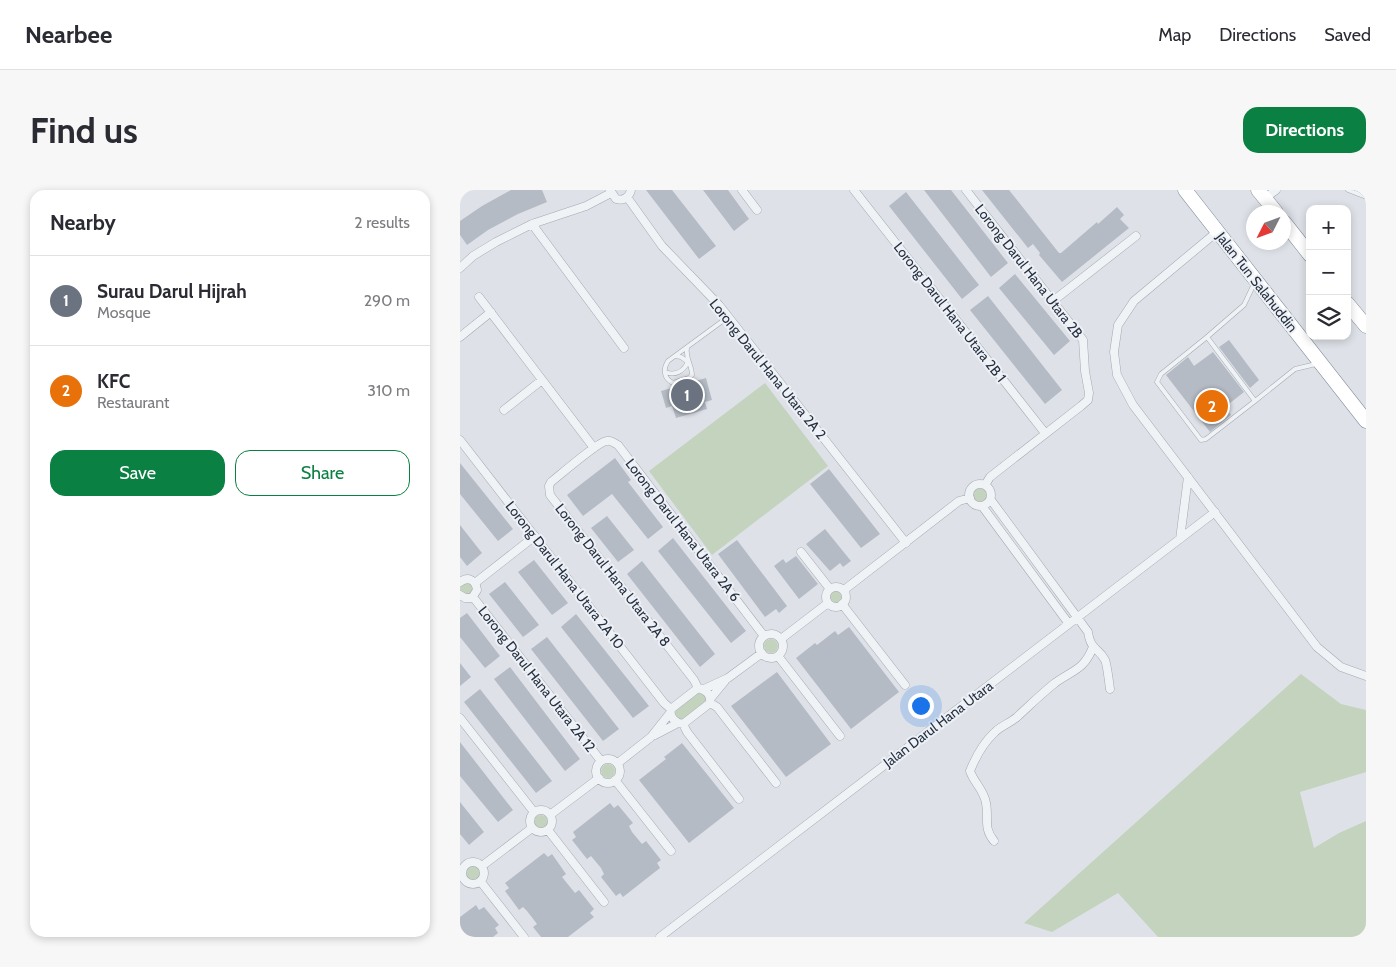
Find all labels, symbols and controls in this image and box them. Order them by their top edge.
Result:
text: Nearbee [25,20,112,49]
text: Map [1158,24,1191,46]
text: Directions [1219,24,1296,46]
text: Saved [1324,24,1371,46]
button: Directions [1243,107,1366,153]
text: Find us [30,109,138,152]
street label: Lorong Darul Hana Utara 2B [971,200,1087,342]
north arrow [1246,205,1291,250]
map controls [1306,205,1351,340]
button: + [1306,205,1351,250]
text: Nearby [50,210,116,235]
text: 2 results [354,213,410,232]
street label: Jalan Tun Salahuddin [1212,228,1302,336]
street label: Lorong Darul Hana Utara 2B 1 [890,238,1010,386]
button: − [1306,250,1351,295]
text: Surau Darul Hijrah [97,280,247,303]
text: 1 [63,291,69,310]
text: 290 m [364,291,410,310]
street label: Lorong Darul Hana Utara 2A 2 [706,295,830,443]
button: layers [1306,295,1351,340]
text: Mosque [97,303,151,322]
text: KFC [97,370,130,393]
pin: 1 [671,376,703,414]
text: 2 [62,381,70,400]
text: 310 m [367,381,410,400]
pin: 2 [1196,387,1228,425]
text: Restaurant [97,393,169,412]
button: Save [50,450,225,496]
button: Share [235,450,410,496]
street label: Lorong Darul Hana Utara 2A 6 [622,455,744,605]
street label: Lorong Darul Hana Utara 2A 10 [502,497,628,653]
street label: Lorong Darul Hana Utara 2A 8 [551,500,675,650]
street label: Lorong Darul Hana Utara 2A 12 [474,602,600,756]
street label: Jalan Darul Hana Utara [879,677,997,772]
your location [908,693,934,719]

